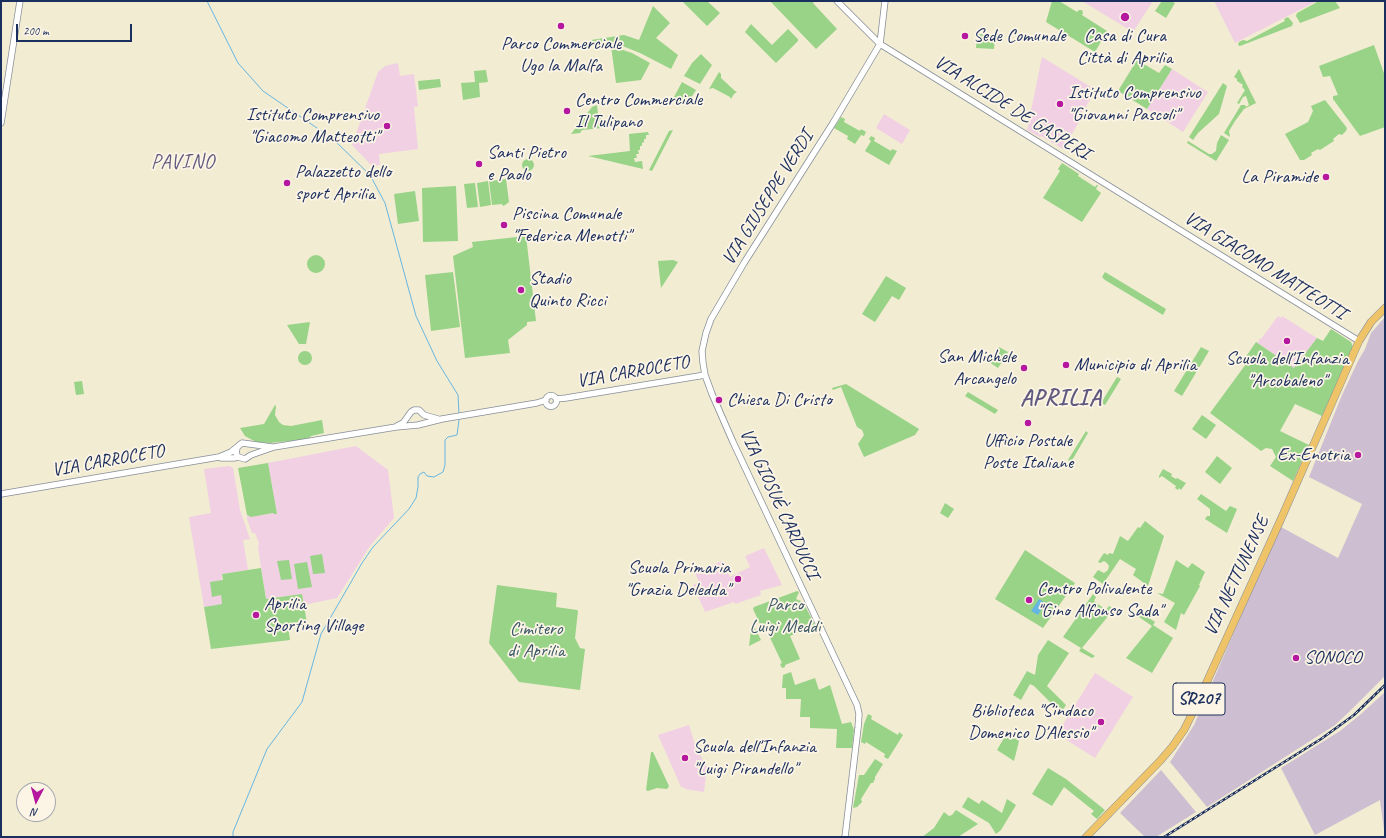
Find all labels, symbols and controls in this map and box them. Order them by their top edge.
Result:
marker: Casa di Cura Città di Aprilia [1119,11,1131,23]
scale bar [18,16,134,42]
marker: Parco Commerciale Ugo la Malfa [556,21,566,31]
text: 200 m [23,23,49,39]
place label: Sede Comunale [973,25,1065,47]
place label: Casa di Cura Città di Aprilia [1077,25,1173,69]
marker: Sede Comunale [960,31,970,41]
place label: Parco Commerciale Ugo la Malfa [501,33,621,77]
street label: VIA ALCIDE DE GASPERI [930,51,1094,165]
place label: Istituto Comprensivo "Giovanni Pascoli" [1068,82,1201,126]
place label: Centro Commerciale Il Tulipano [575,89,702,133]
marker: Istituto Comprensivo "Giovanni Pascoli" [1055,99,1065,109]
place label: Istituto Comprensivo "Giacomo Matteotti" [246,104,379,148]
marker: Centro Commerciale Il Tulipano [562,106,572,116]
marker: Istituto Comprensivo "Giacomo Matteotti" [382,121,392,131]
street label: VIA GIUSEPPE VERDI [718,127,818,269]
place label: Santi Pietro e Paolo [487,142,566,186]
district label: PAVINO [152,151,214,175]
marker: Santi Pietro e Paolo [474,159,484,169]
place label: Palazzetto dello sport Aprilia [295,161,391,205]
place label: La Piramide [1241,166,1318,188]
marker: La Piramide [1321,172,1331,182]
marker: Palazzetto dello sport Aprilia [282,178,292,188]
place label: Piscina Comunale "Federica Menotti" [512,203,631,247]
street label: VIA GIACOMO MATTEOTTI [1180,207,1350,325]
marker: Piscina Comunale "Federica Menotti" [499,220,509,230]
place label: Stadio Quinto Ricci [529,268,606,312]
marker: Stadio Quinto Ricci [516,285,526,295]
marker: Scuola dell'Infanzia "Arcobaleno" [1282,336,1292,346]
place label: San Michele Arcangelo [937,346,1016,390]
place label: Scuola dell'Infanzia "Arcobaleno" [1226,348,1348,392]
street label: VIA CARROCETO [575,351,691,393]
place label: Municipio di Aprilia [1074,354,1196,376]
marker: Municipio di Aprilia [1061,360,1071,370]
marker: San Michele Arcangelo [1019,363,1029,373]
district label: APRILIA [1020,385,1102,413]
place label: Chiesa Di Cristo [727,389,832,411]
marker: Chiesa Di Cristo [714,395,724,405]
marker: Ufficio Postale Poste Italiane [1023,418,1033,428]
street label: VIA GIOSUÈ CARDUCCI [734,425,824,583]
place label: Ufficio Postale Poste Italiane [983,430,1073,474]
street label: VIA CARROCETO [50,440,166,482]
place label: Ex-Enotria [1277,444,1350,466]
marker: Ex-Enotria [1353,450,1363,460]
street label: VIA NETTUNENSE [1199,513,1275,639]
place label: Scuola Primaria "Grazia Deledda" [625,557,730,601]
marker: Scuola Primaria "Grazia Deledda" [733,574,743,584]
place label: Centro Polivalente "Gino Alfonso Sada" [1037,578,1163,622]
place label: Aprilia Sporting Village [264,593,364,637]
park label: Parco Luigi Meddi [749,594,821,638]
marker: Centro Polivalente "Gino Alfonso Sada" [1024,595,1034,605]
marker: Aprilia Sporting Village [251,610,261,620]
park label: Cimitero di Aprilia [507,618,565,662]
place label: SONOCO [1304,647,1361,669]
marker: SONOCO [1291,653,1301,663]
road number: SR207 [1173,683,1225,715]
place label: Biblioteca "Sindaco Domenico D'Alessio" [968,700,1093,744]
marker: Biblioteca "Sindaco Domenico D'Alessio" [1096,717,1106,727]
place label: Scuola dell'Infanzia "Luigi Pirandello" [693,736,816,780]
marker: Scuola dell'Infanzia "Luigi Pirandello" [680,753,690,763]
north arrow [16,782,56,822]
text: N [31,806,39,820]

